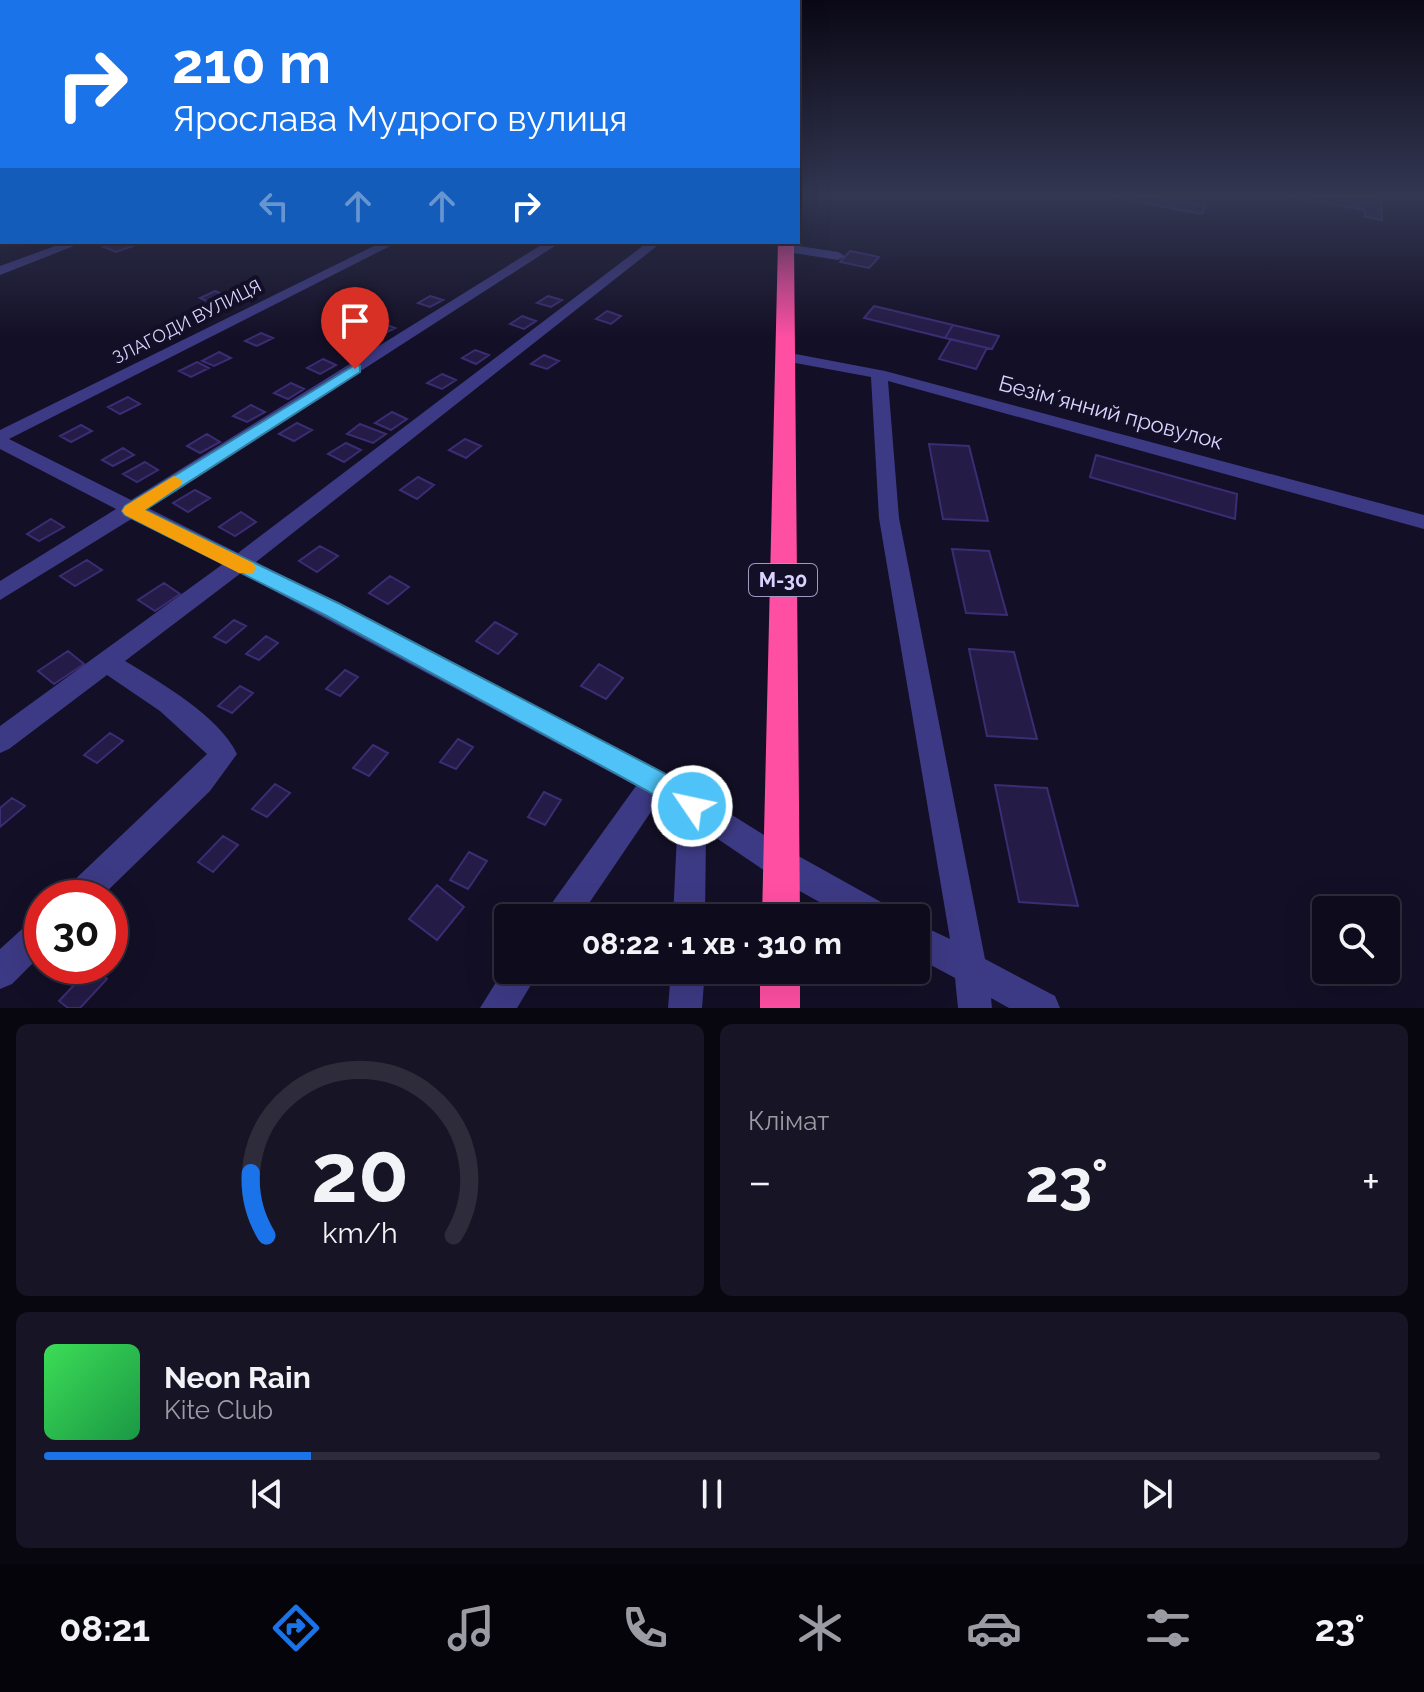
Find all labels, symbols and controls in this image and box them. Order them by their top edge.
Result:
text: 210 m [172,30,331,96]
icon: right [40,32,144,136]
text: Ярослава Мудрого вулиця [172,97,627,139]
icon: left [252,184,296,228]
icon: ahead [336,184,380,228]
icon: ahead [420,184,464,228]
icon: right [504,184,548,228]
street label: ЗЛАГОДИ ВУЛИЦЯ [109,275,265,368]
pin [321,287,389,369]
icon: arrive [333,299,377,343]
street label: Безімʼянний провулок [996,370,1226,454]
road number: М-30 [749,564,817,596]
position arrow [650,764,734,848]
speed limit sign: 30 [24,880,128,984]
map controls [1312,896,1400,984]
button: search [1312,896,1400,984]
text: 08:22 · 1 хв · 310 m [582,926,842,961]
text: Клімат [748,1106,830,1136]
text: 20 [311,1124,409,1221]
text: 23° [1025,1146,1108,1216]
text: − [748,1156,772,1207]
text: + [1362,1156,1380,1207]
text: km/h [322,1216,398,1250]
text: Neon Rain [164,1360,311,1395]
text: Kite Club [164,1395,273,1425]
icon: previous [245,1472,289,1516]
icon: pause [690,1472,734,1516]
icon: next [1135,1472,1179,1516]
icon: directions [268,1600,324,1656]
icon: music [443,1600,499,1656]
icon: phone [617,1600,673,1656]
icon: climate [792,1600,848,1656]
icon: car [966,1600,1022,1656]
icon: filters [1140,1600,1196,1656]
text: 08:21 [59,1607,150,1649]
text: 23° [1315,1607,1365,1649]

